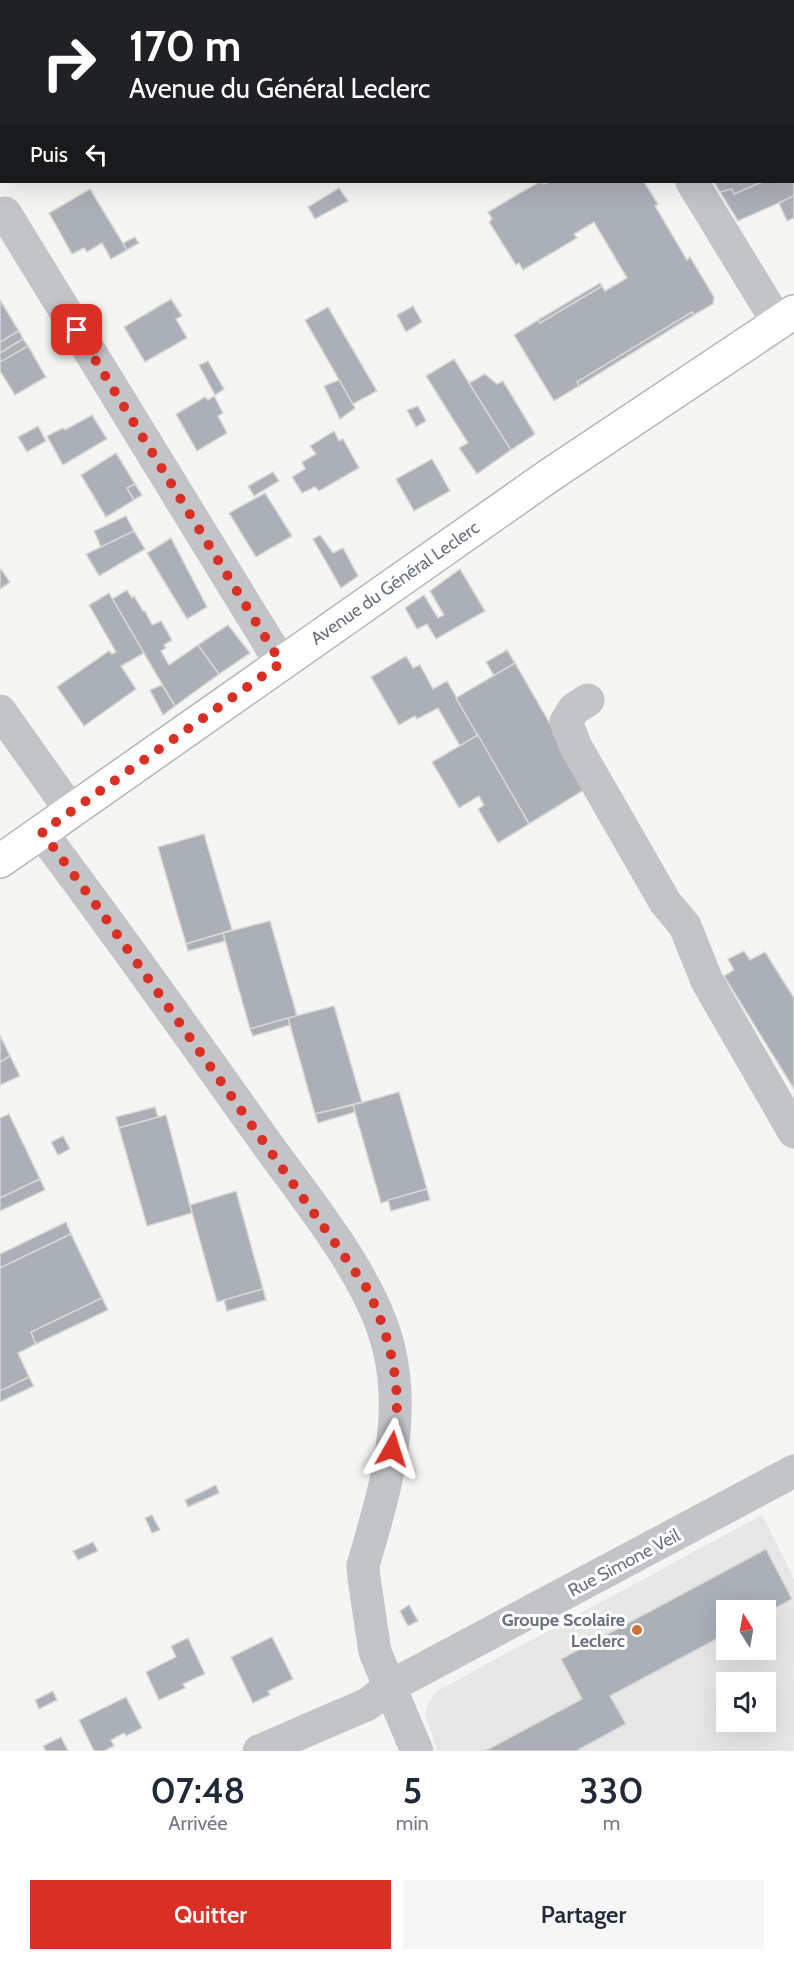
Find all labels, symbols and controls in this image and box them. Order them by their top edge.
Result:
text: 170 m [129,20,241,72]
icon: right [30,24,108,102]
text: Avenue du Général Leclerc [129,72,430,105]
icon: left [80,138,113,171]
text: Puis [30,141,68,168]
pin [51,304,102,355]
icon: arrive [60,313,93,346]
street label: Avenue du Général Leclerc [306,516,484,650]
position arrow [360,1417,424,1481]
street label: Rue Simone Veil [564,1524,684,1602]
north arrow [716,1600,776,1660]
map controls [716,1600,776,1732]
place label: Groupe Scolaire Leclerc [502,1609,625,1652]
marker: Groupe Scolaire Leclerc [630,1623,644,1637]
button: sound [716,1672,776,1732]
text: 07:48 [151,1768,245,1812]
text: 5 [403,1768,422,1812]
text: 330 [579,1768,643,1812]
text: Arrivée [168,1811,228,1835]
text: min [396,1811,429,1835]
text: m [603,1811,620,1835]
button: Quitter [30,1880,391,1949]
button: Partager [403,1880,764,1949]

